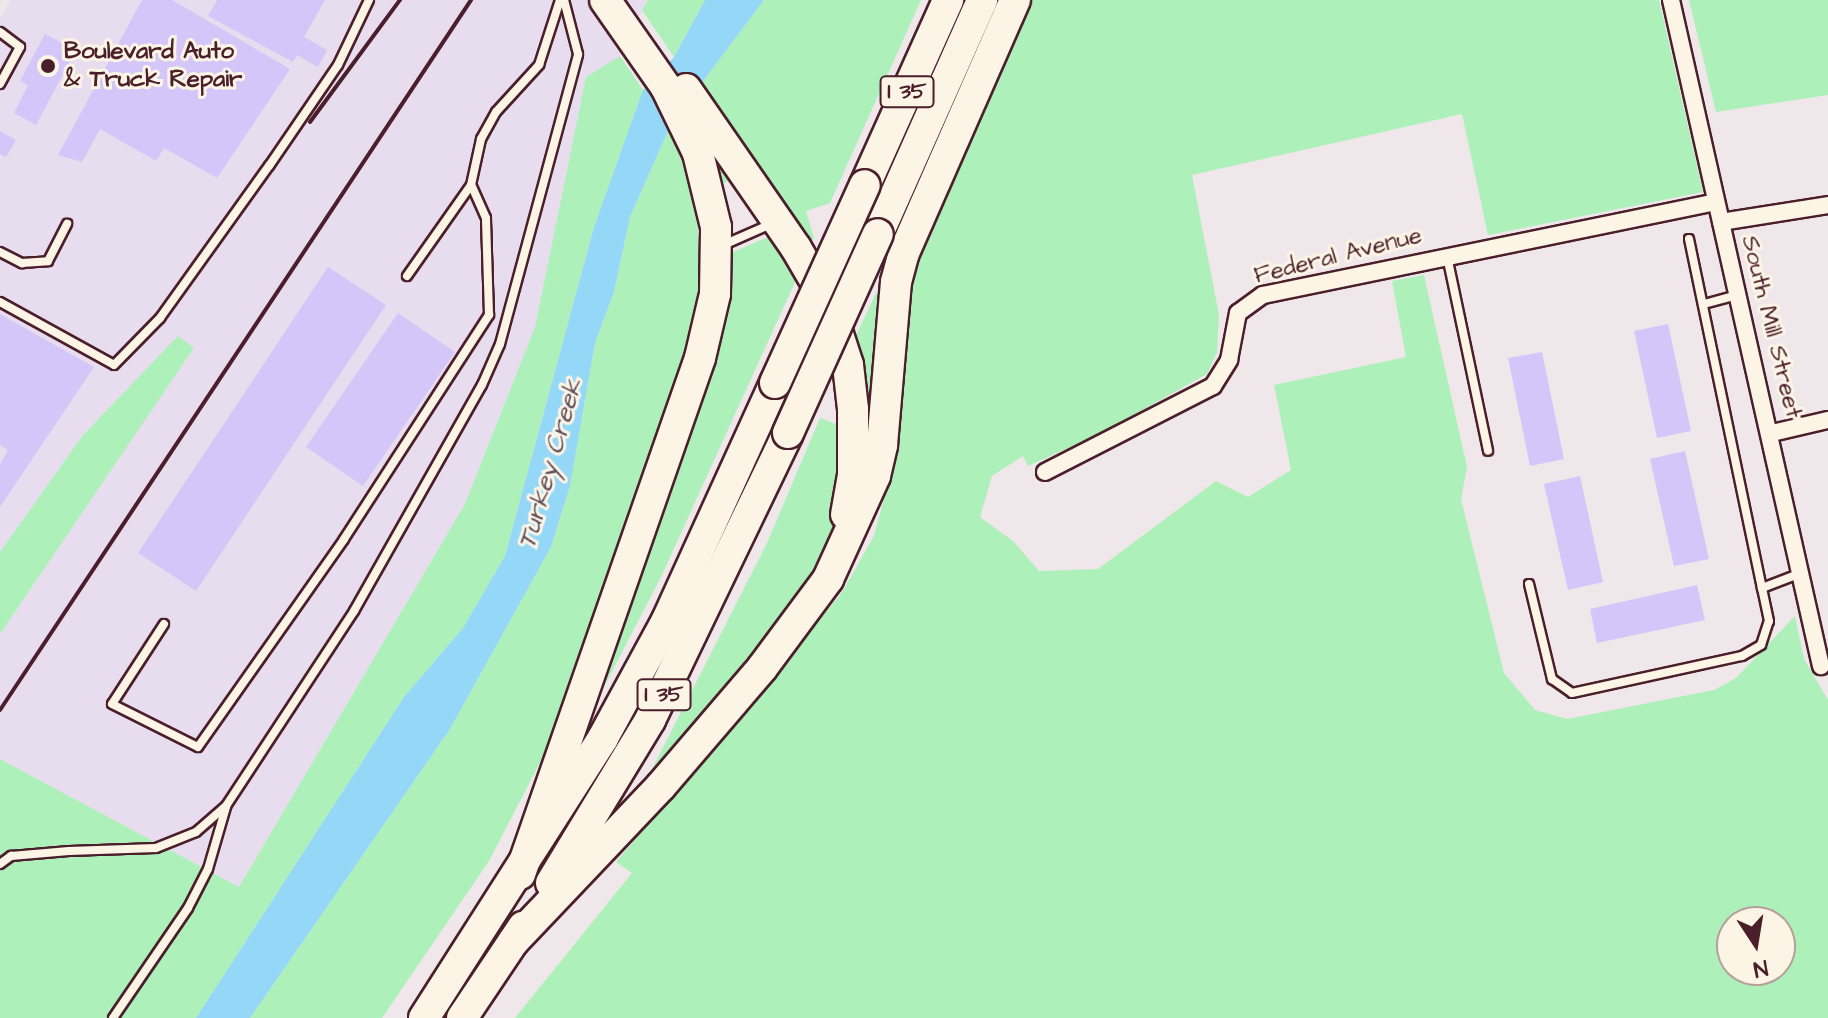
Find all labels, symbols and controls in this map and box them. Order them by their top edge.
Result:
place label: Boulevard Auto & Truck Repair [64,38,242,94]
marker: Boulevard Auto & Truck Repair [39,57,57,75]
road number: I 35 [879,74,935,110]
street label: Federal Avenue [1251,221,1425,291]
street label: South Mill Street [1734,233,1808,421]
water label: Turkey Creek [512,375,590,553]
road number: I 35 [636,677,692,713]
north arrow [1716,906,1796,986]
text: N [1751,951,1771,985]

